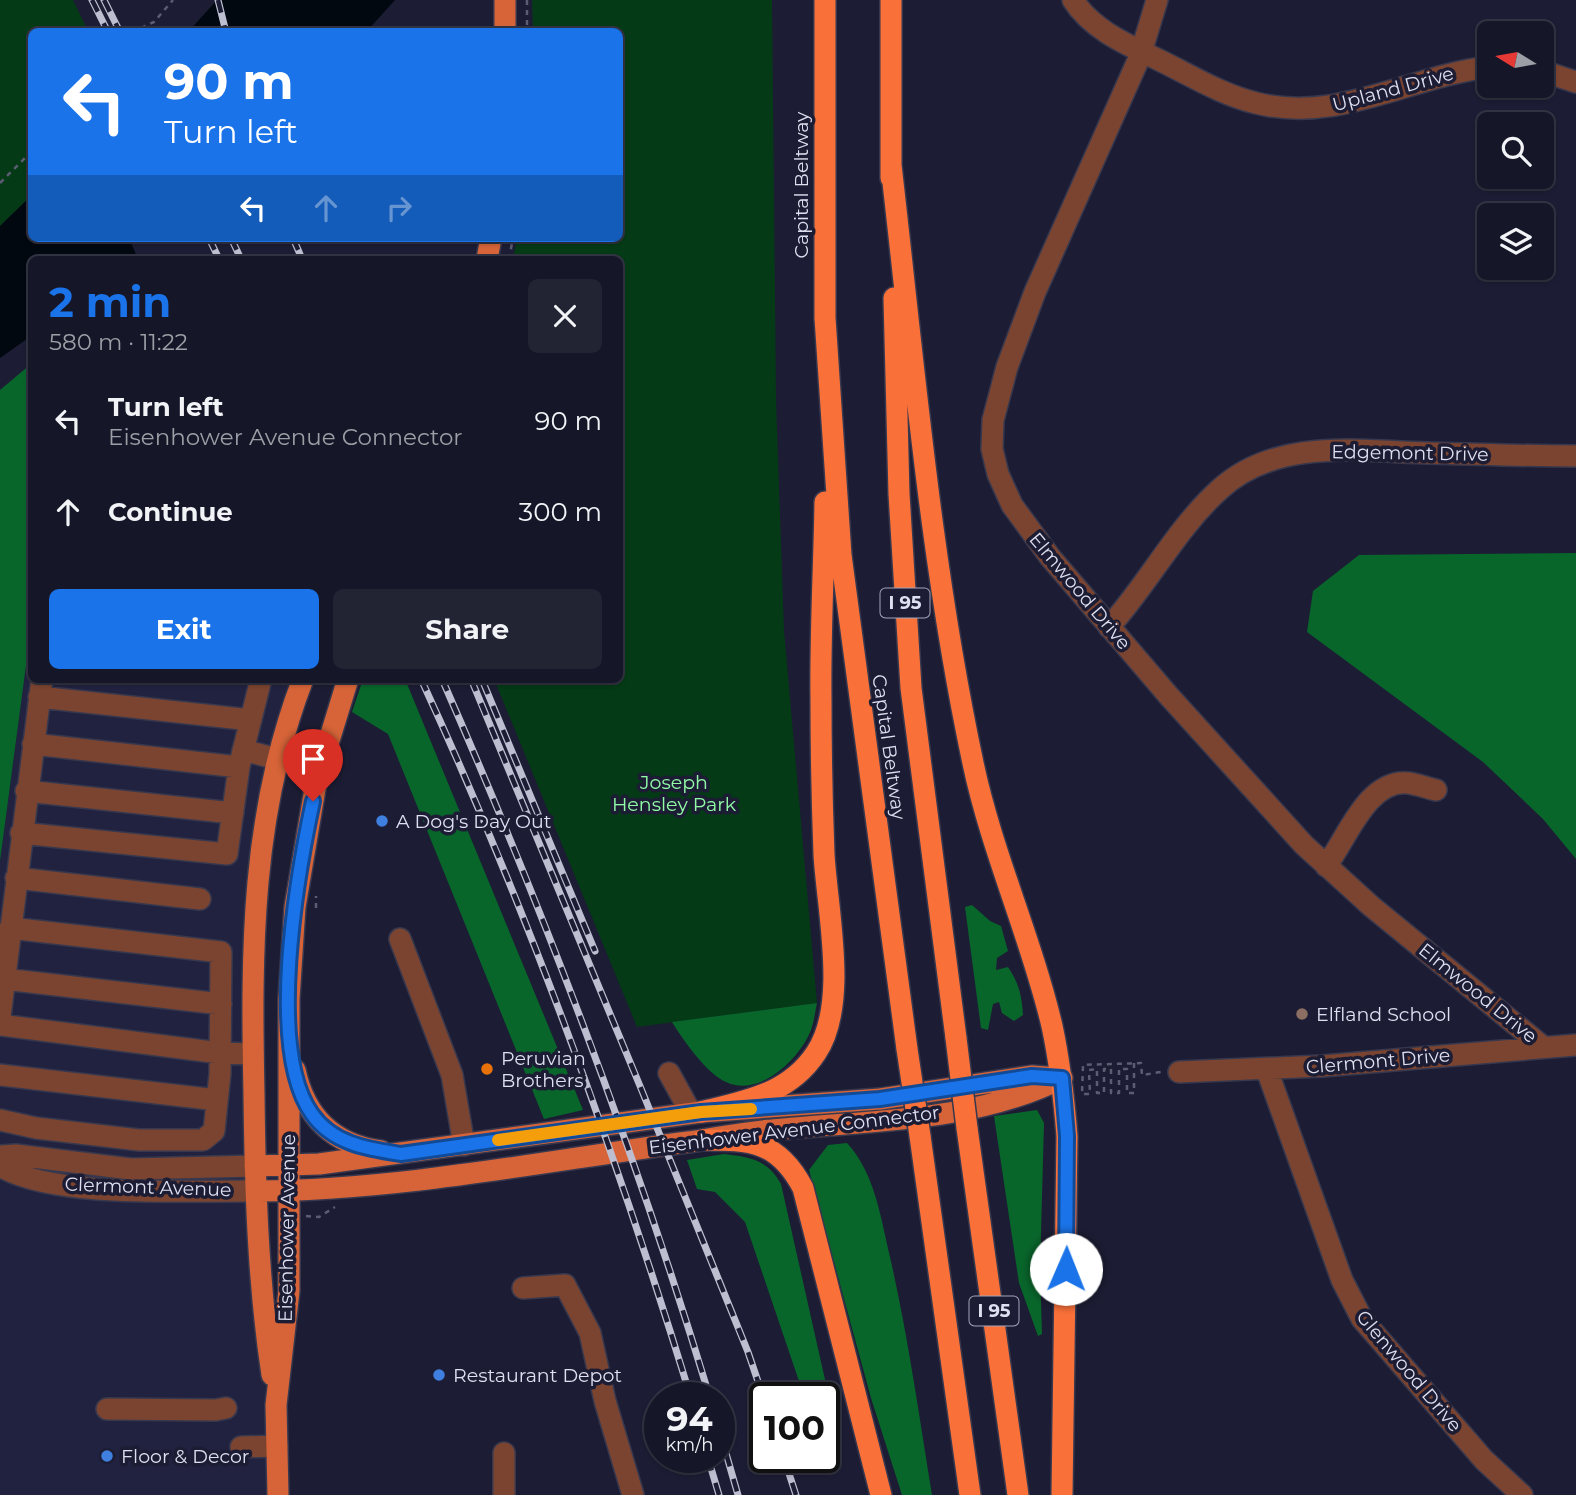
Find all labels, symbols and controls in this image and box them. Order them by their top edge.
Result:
north arrow [1477,21,1554,98]
map controls [1477,21,1554,280]
text: 90 m [164,52,294,111]
icon: left [49,56,140,147]
street label: Upland Drive [1330,62,1456,116]
street label: Capital Beltway [790,111,813,258]
text: Turn left [164,112,298,151]
button: search [1477,112,1554,189]
icon: left [234,189,272,227]
icon: ahead [307,189,345,227]
icon: right [380,189,418,227]
button: layers [1477,203,1554,280]
text: 2 min [49,276,171,328]
button: close [528,279,602,353]
text: 580 m · 11:22 [49,328,188,356]
text: Turn left [108,391,224,423]
icon: left [49,402,87,440]
text: 90 m [535,405,602,437]
text: Eisenhower Avenue Connector [108,423,463,451]
street label: Edgemont Drive [1331,440,1489,466]
icon: ahead [49,493,87,531]
text: Continue [108,496,233,528]
text: 300 m [519,496,602,528]
street label: Elmwood Drive [1024,528,1136,654]
road number: I 95 [880,588,930,618]
button: Exit [49,589,319,669]
button: Share [333,589,602,669]
street label: Capital Beltway [867,673,911,822]
pin [283,729,343,801]
icon: arrive [294,740,332,778]
park label: Joseph Hensley Park [612,771,737,816]
place label: A Dog's Day Out [396,810,552,833]
marker: A Dog's Day Out [374,813,390,829]
street label: Elmwood Drive [1414,938,1542,1048]
place label: Elfland School [1316,1003,1451,1026]
marker: Elfland School [1294,1006,1310,1022]
street label: Clermont Drive [1305,1043,1451,1079]
place label: Peruvian Brothers [501,1047,586,1092]
marker: Peruvian Brothers [479,1061,495,1077]
street label: Eisenhower Avenue Connector [647,1101,941,1159]
street label: Eisenhower Avenue [274,1134,300,1322]
street label: Clermont Avenue [64,1173,232,1201]
position arrow [1029,1232,1103,1306]
road number: I 95 [970,1296,1018,1326]
street label: Glenwood Drive [1351,1305,1467,1437]
place label: Restaurant Depot [453,1364,622,1387]
marker: Restaurant Depot [431,1367,447,1383]
speed limit sign: 100 [749,1382,840,1473]
text: 94 [666,1397,713,1440]
text: km/h [665,1434,714,1456]
place label: Floor & Decor [121,1445,249,1468]
marker: Floor & Decor [99,1448,115,1464]

